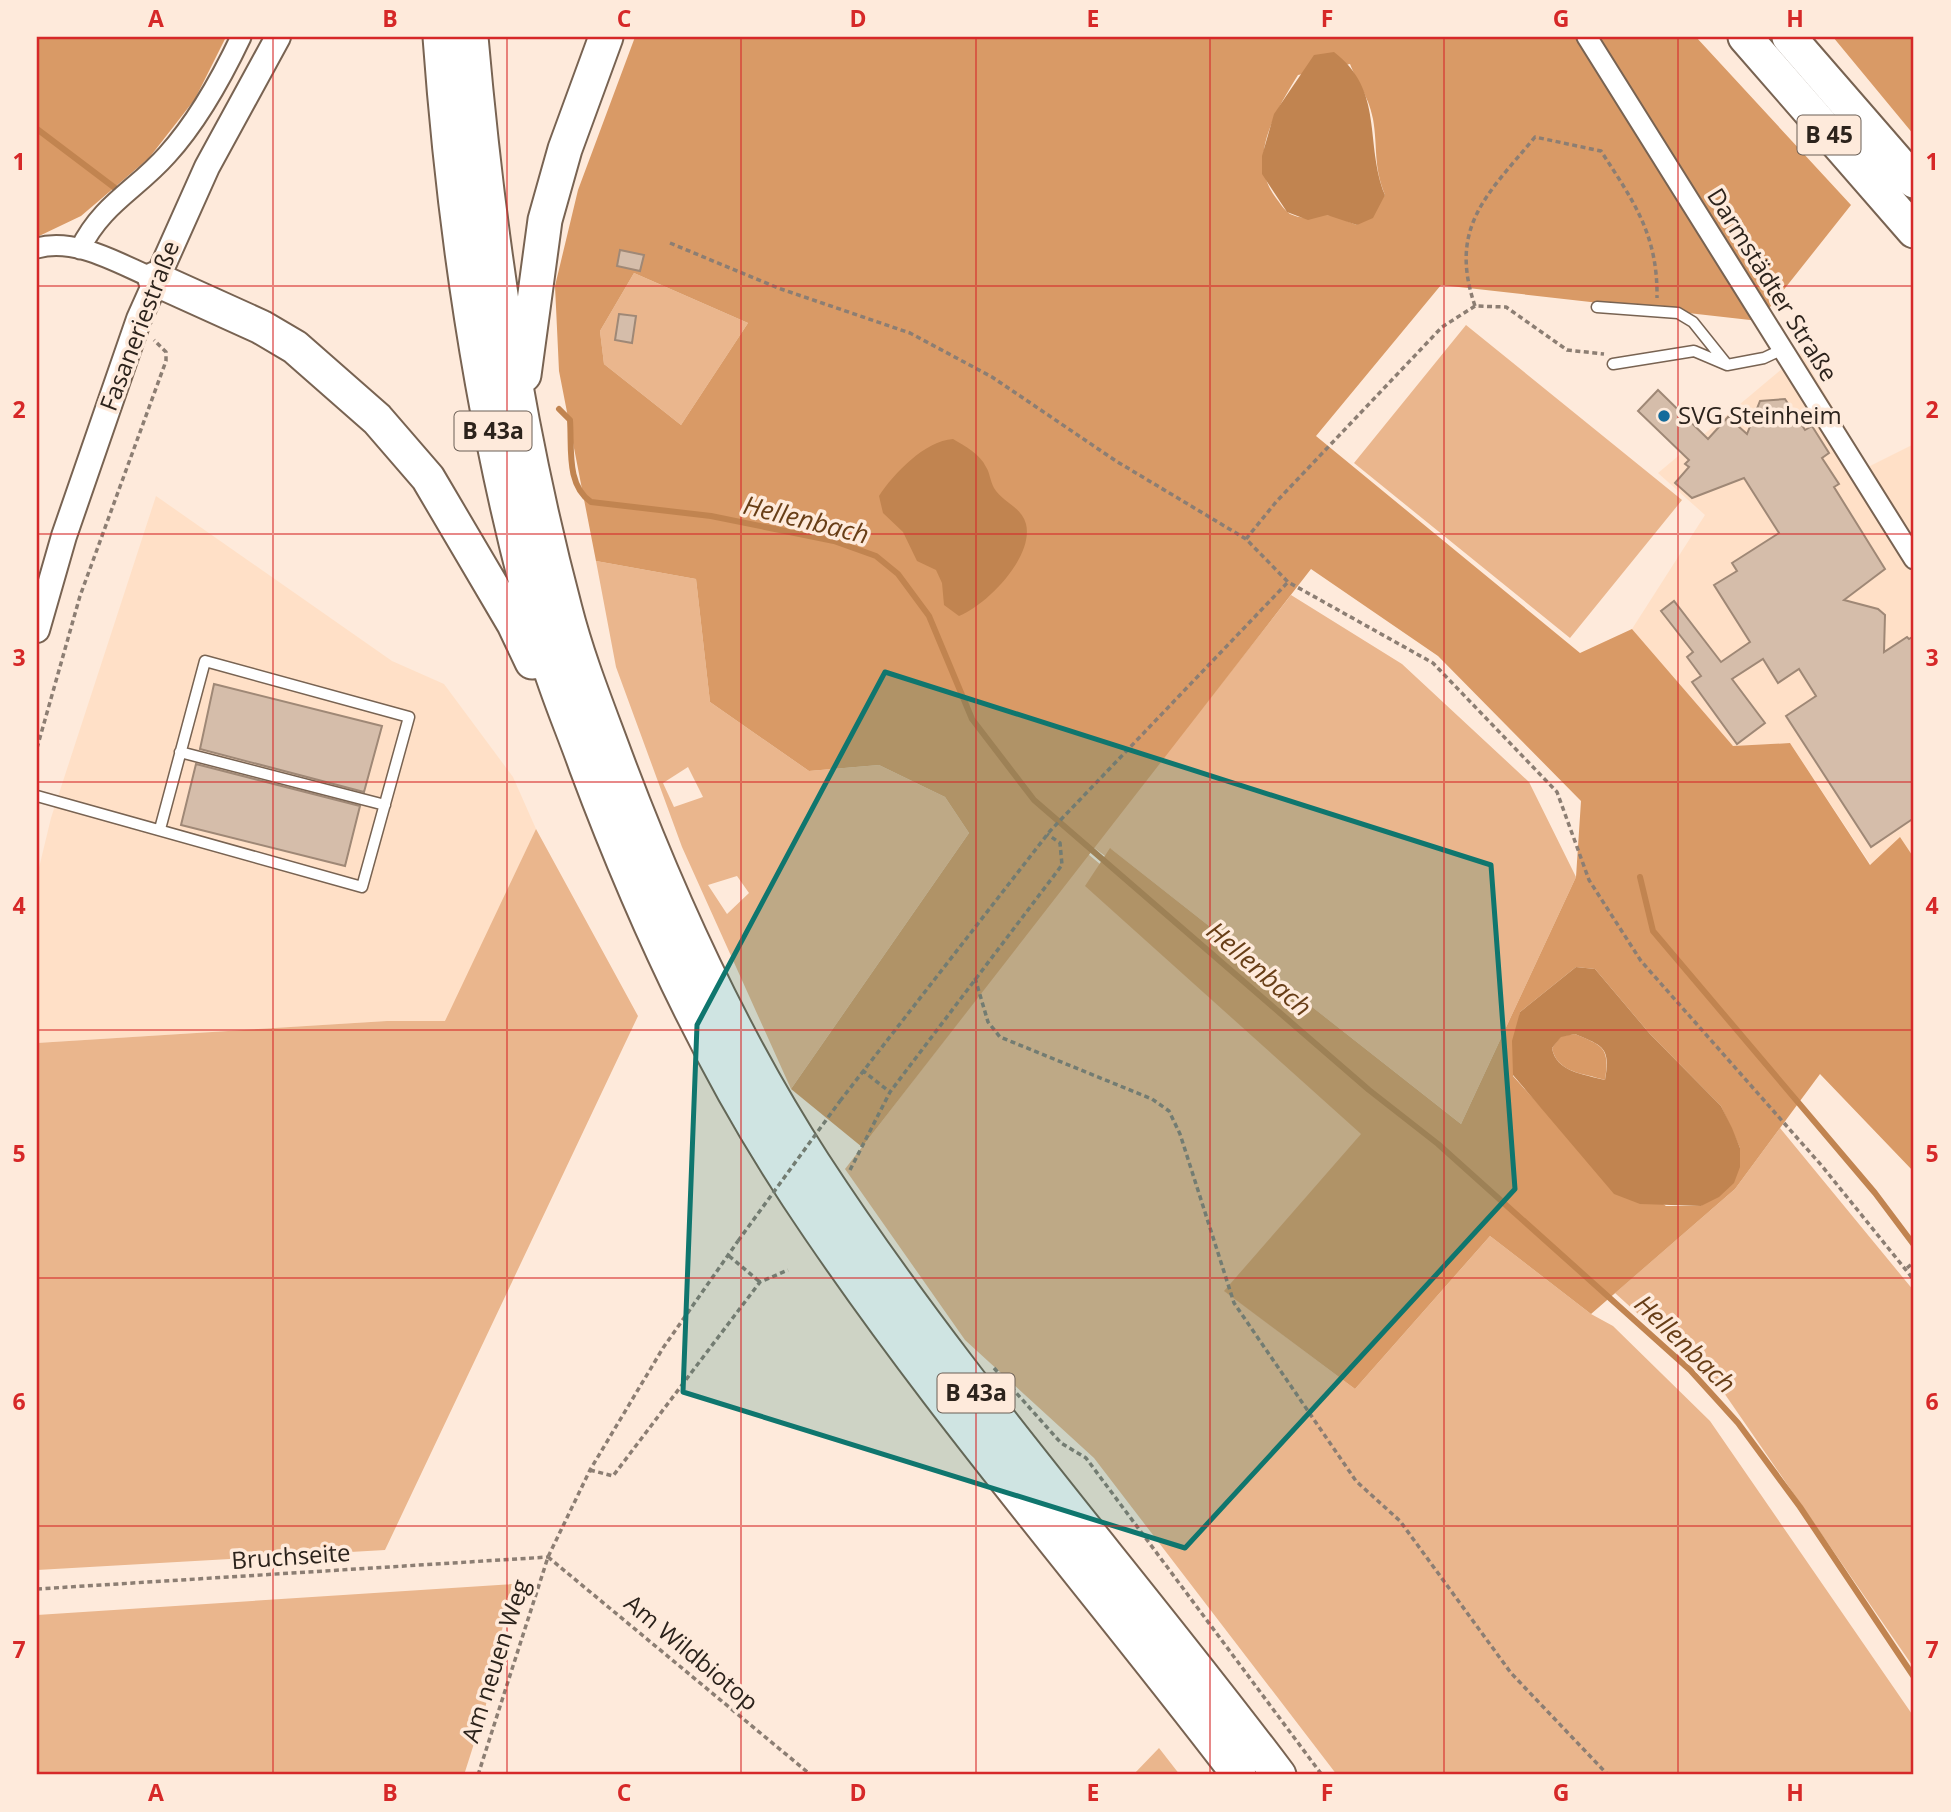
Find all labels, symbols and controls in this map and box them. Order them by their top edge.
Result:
text: A [148,2,164,34]
text: B [382,2,398,34]
text: C [617,2,631,34]
text: D [849,2,867,34]
text: E [1087,2,1099,34]
text: F [1321,2,1333,34]
text: G [1553,2,1569,34]
text: H [1786,2,1804,34]
road number: B 45 [1798,116,1860,154]
text: 1 [12,145,26,177]
text: 1 [1925,145,1939,177]
street label: Darmstädter Straße [1700,181,1846,387]
street label: Fasaneriestraße [91,236,186,415]
text: 2 [12,393,26,425]
text: 2 [1925,393,1939,425]
place label: SVG Steinheim [1678,398,1842,431]
marker: SVG Steinheim [1656,408,1672,424]
road number: B 43a [454,412,532,450]
water label: Hellenbach [740,486,873,552]
text: 3 [12,641,26,673]
text: 3 [1925,641,1939,673]
text: 4 [12,889,26,921]
text: 4 [1925,889,1939,921]
water label: Hellenbach [1199,913,1320,1024]
text: 5 [12,1137,26,1169]
text: 5 [1925,1137,1939,1169]
water label: Hellenbach [1627,1286,1744,1401]
road number: B 43a [937,1374,1014,1412]
text: 6 [12,1385,26,1417]
text: 6 [1925,1385,1939,1417]
street label: Bruchseite [230,1535,352,1576]
street label: Am neuen Weg [453,1575,536,1746]
street label: Am Wildbiotop [618,1586,766,1718]
text: 7 [12,1633,26,1665]
text: 7 [1925,1633,1939,1665]
text: A [148,1776,164,1808]
text: B [382,1776,398,1808]
text: C [617,1776,631,1808]
text: D [849,1776,867,1808]
text: E [1087,1776,1099,1808]
text: F [1321,1776,1333,1808]
text: G [1553,1776,1569,1808]
text: H [1786,1776,1804,1808]

